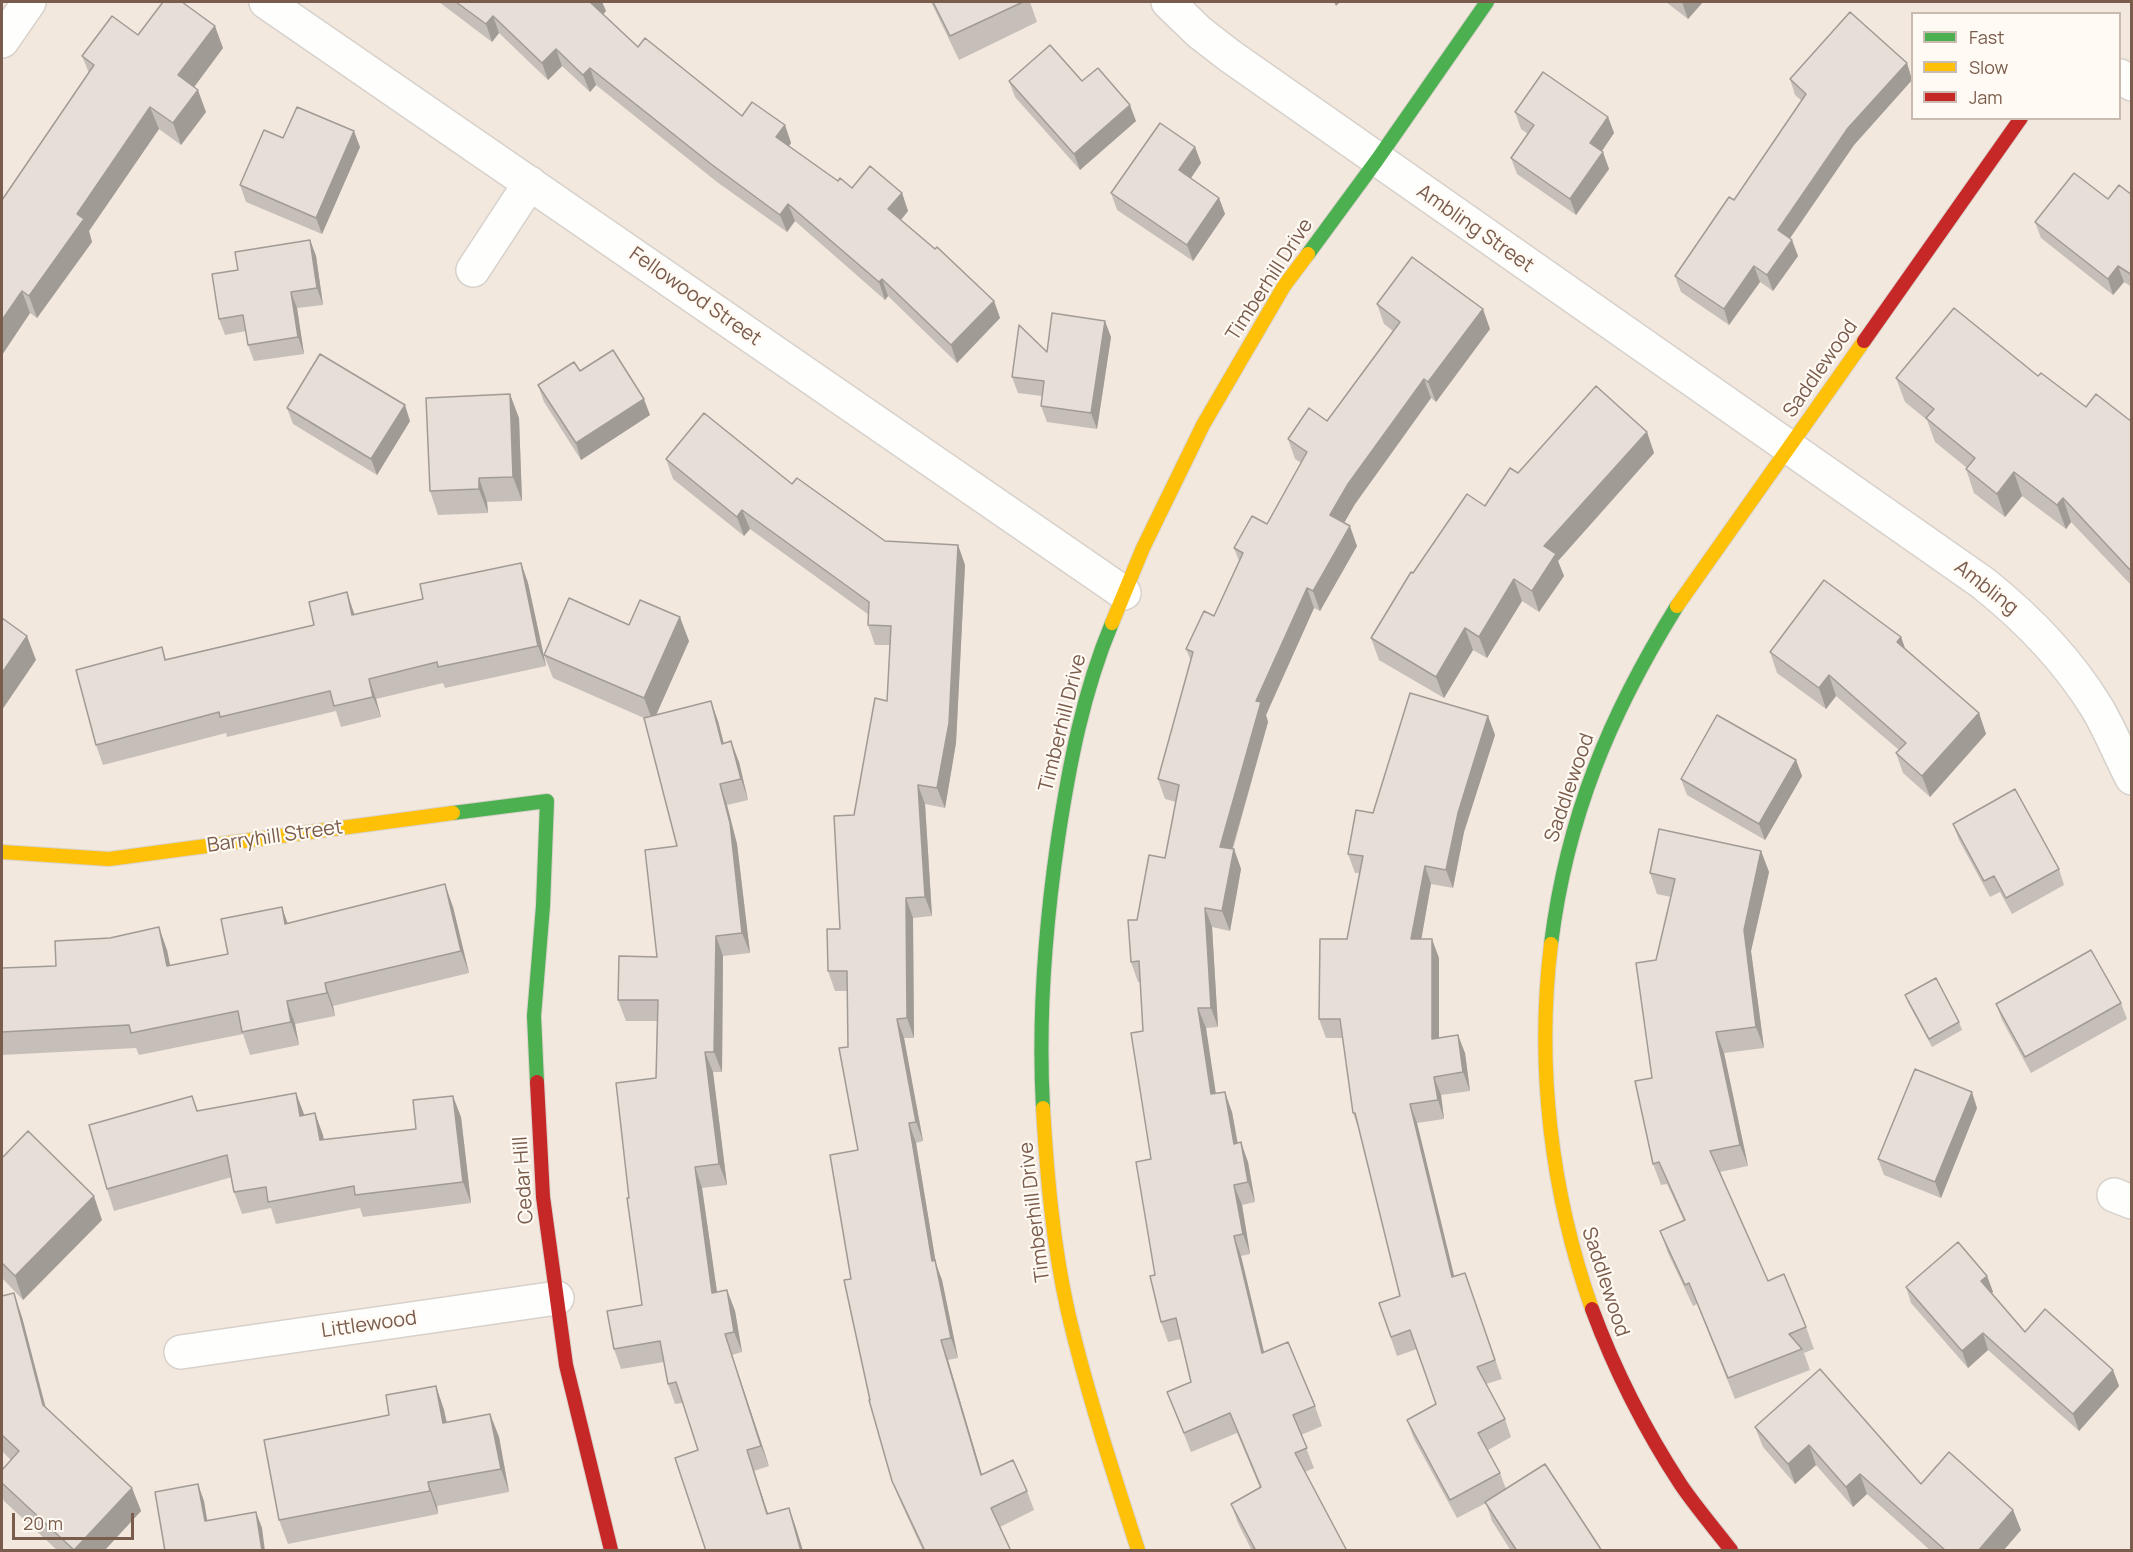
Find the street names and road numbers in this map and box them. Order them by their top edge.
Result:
street label: Ambling Street [1412,180,1538,278]
street label: Timberhill Drive [1222,214,1318,346]
street label: Fellowood Street [624,243,766,351]
street label: Saddlewood [1779,316,1863,422]
street label: Ambling [1949,556,2023,620]
street label: Timberhill Drive [1034,652,1092,794]
street label: Saddlewood [1540,730,1600,846]
street label: Barryhill Street [206,816,344,858]
street label: Cedar Hill [509,1135,539,1225]
street label: Timberhill Drive [1015,1141,1055,1283]
street label: Saddlewood [1576,1224,1634,1340]
street label: Littlewood [320,1306,418,1344]

